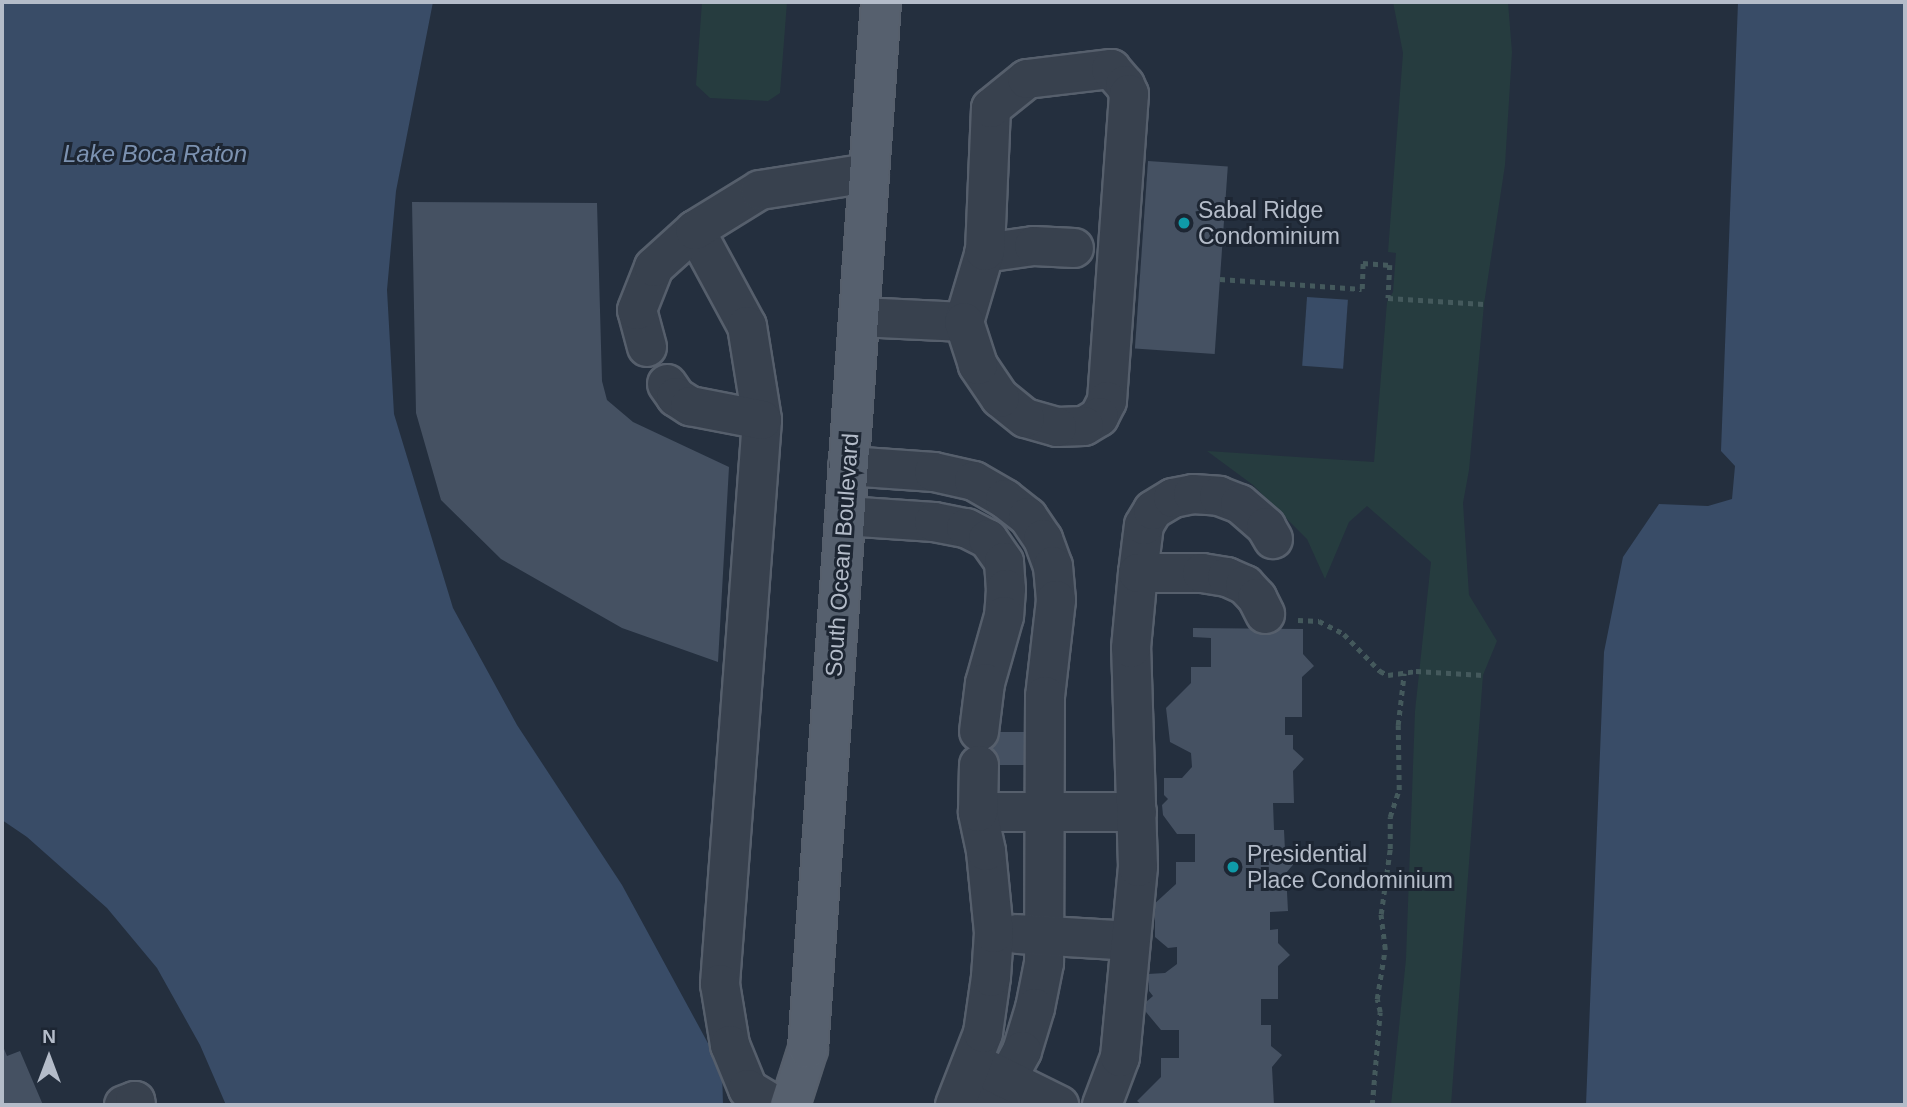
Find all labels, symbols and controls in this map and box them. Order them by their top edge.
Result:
water label: Lake Boca Raton [63,140,247,168]
place label: Sabal Ridge Condominium [1198,196,1340,250]
marker: Sabal Ridge Condominium [1176,215,1192,231]
street label: South Ocean Boulevard [820,432,864,678]
place label: Presidential Place Condominium [1247,840,1453,894]
marker: Presidential Place Condominium [1225,859,1241,875]
north arrow [14,1023,84,1093]
text: N [42,1026,56,1047]

